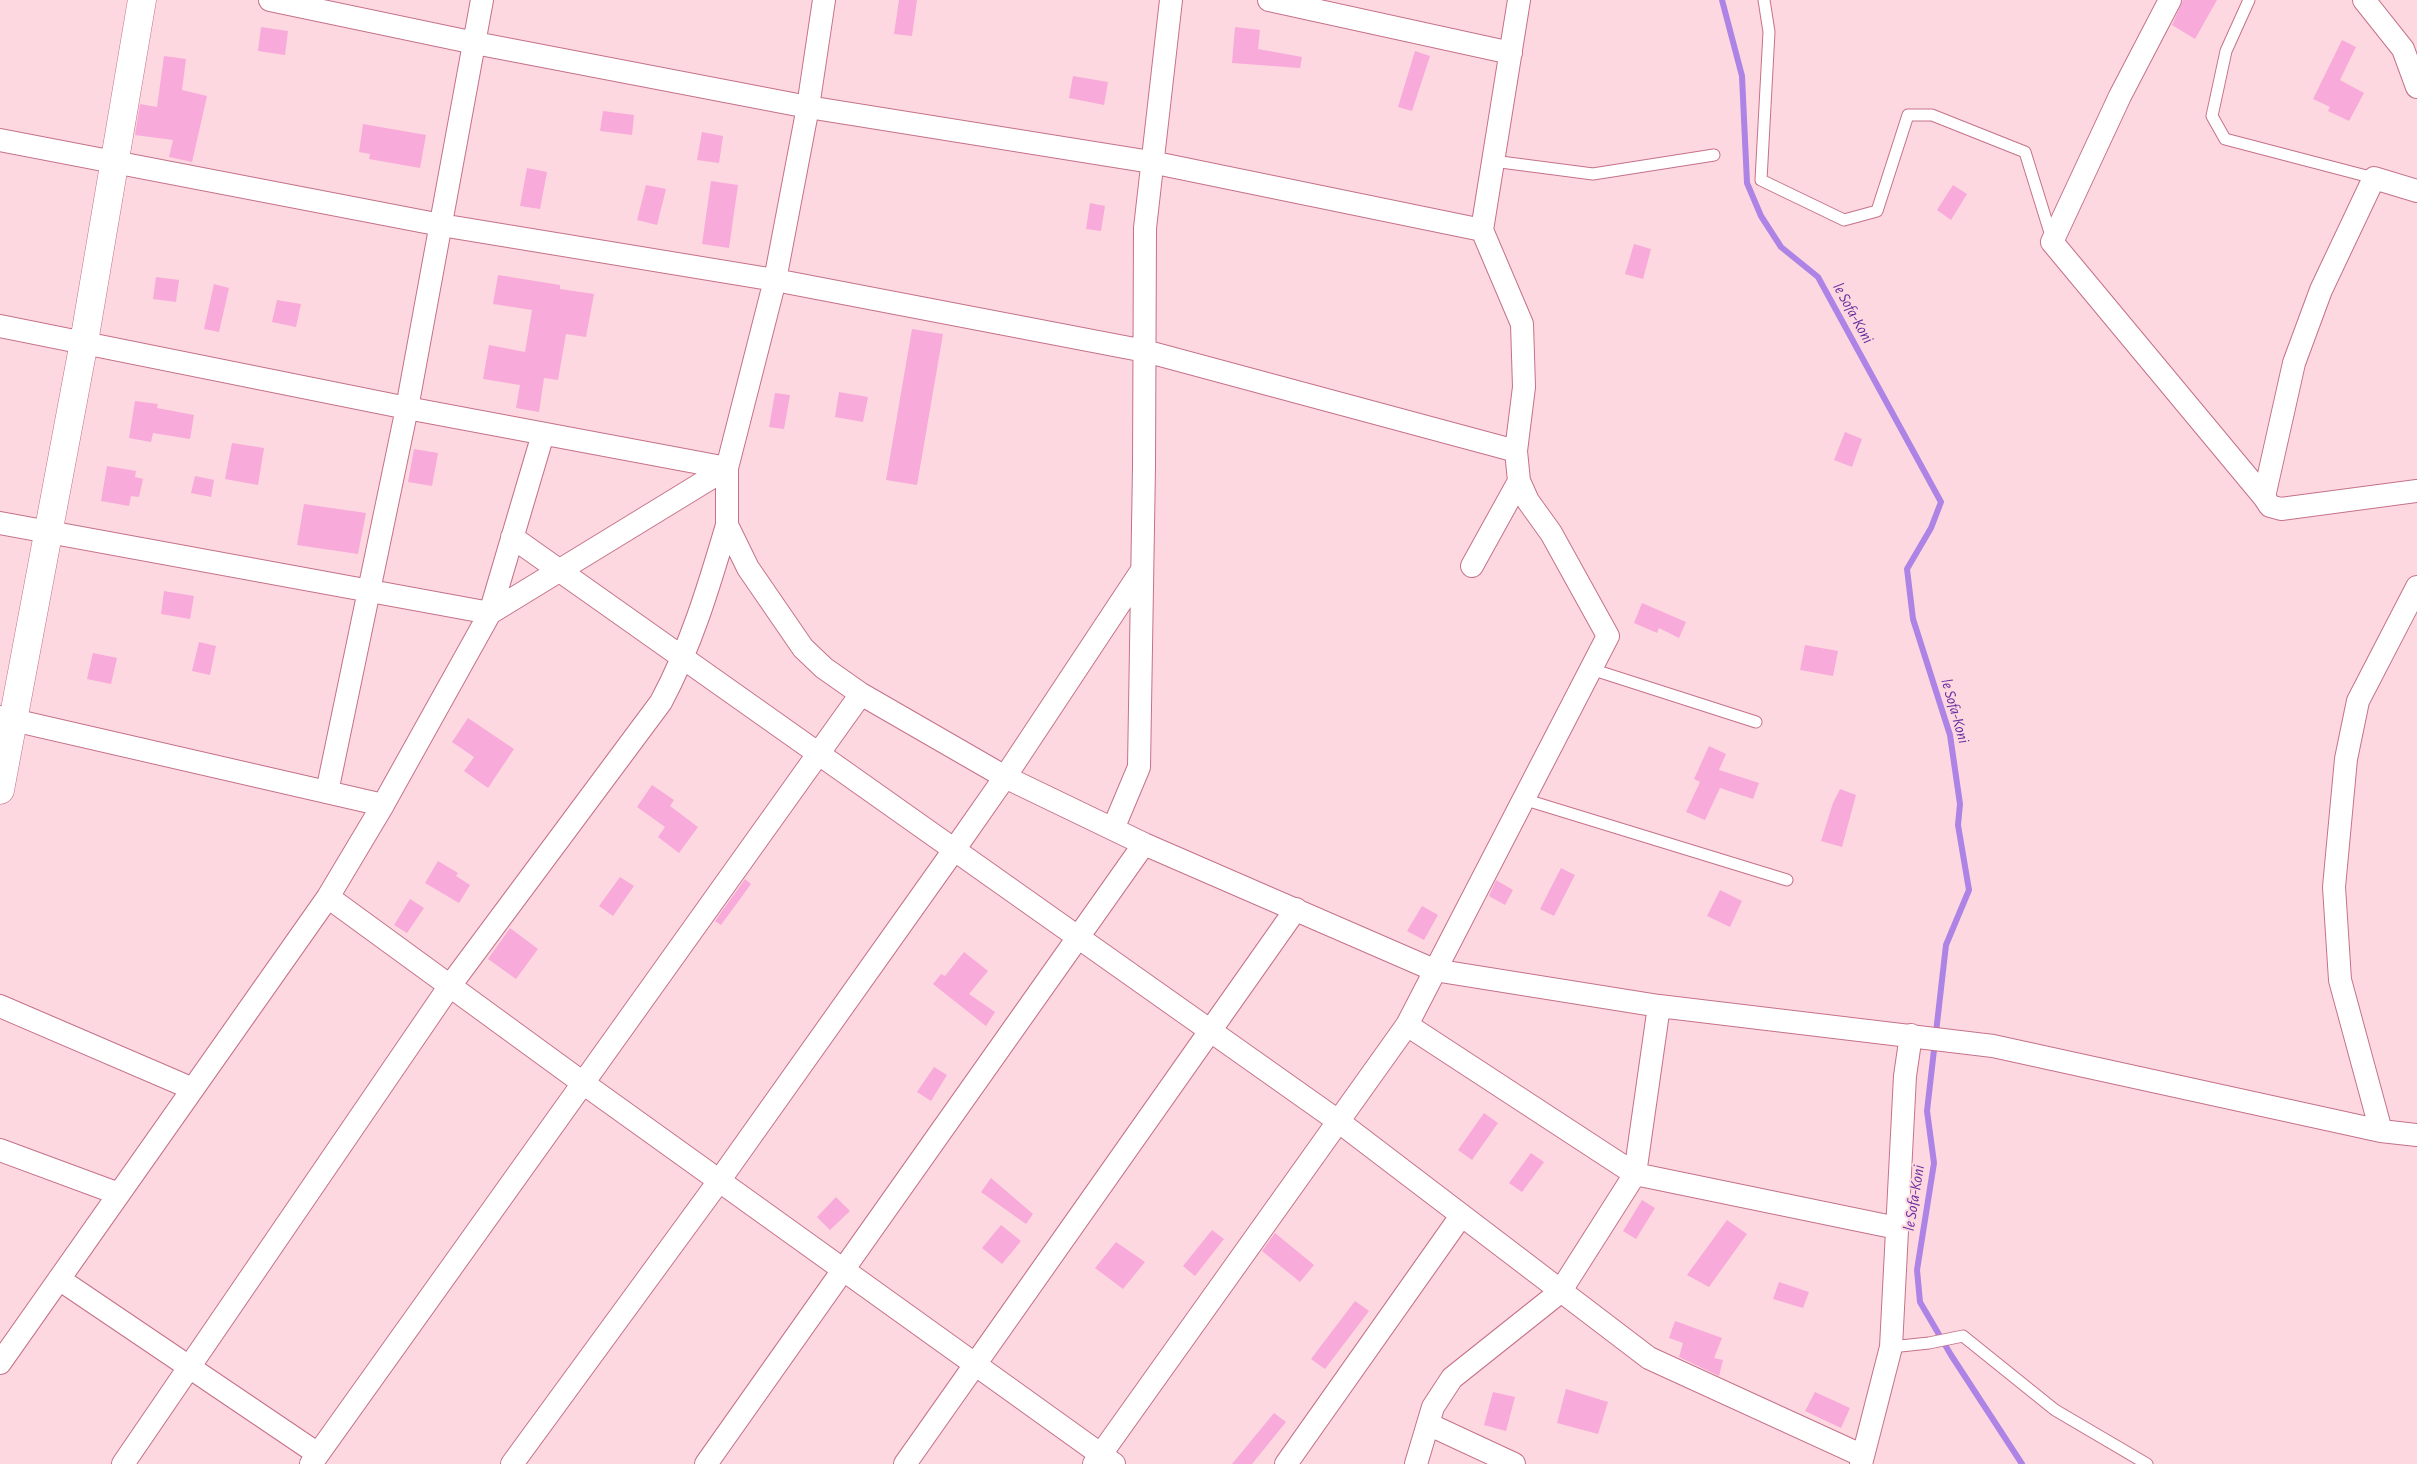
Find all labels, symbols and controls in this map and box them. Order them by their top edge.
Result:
water label: le Sofa-Koni [1828,279,1878,347]
water label: le Sofa-Koni [1937,676,1973,746]
water label: le Sofa-Koni [1899,1164,1929,1232]

